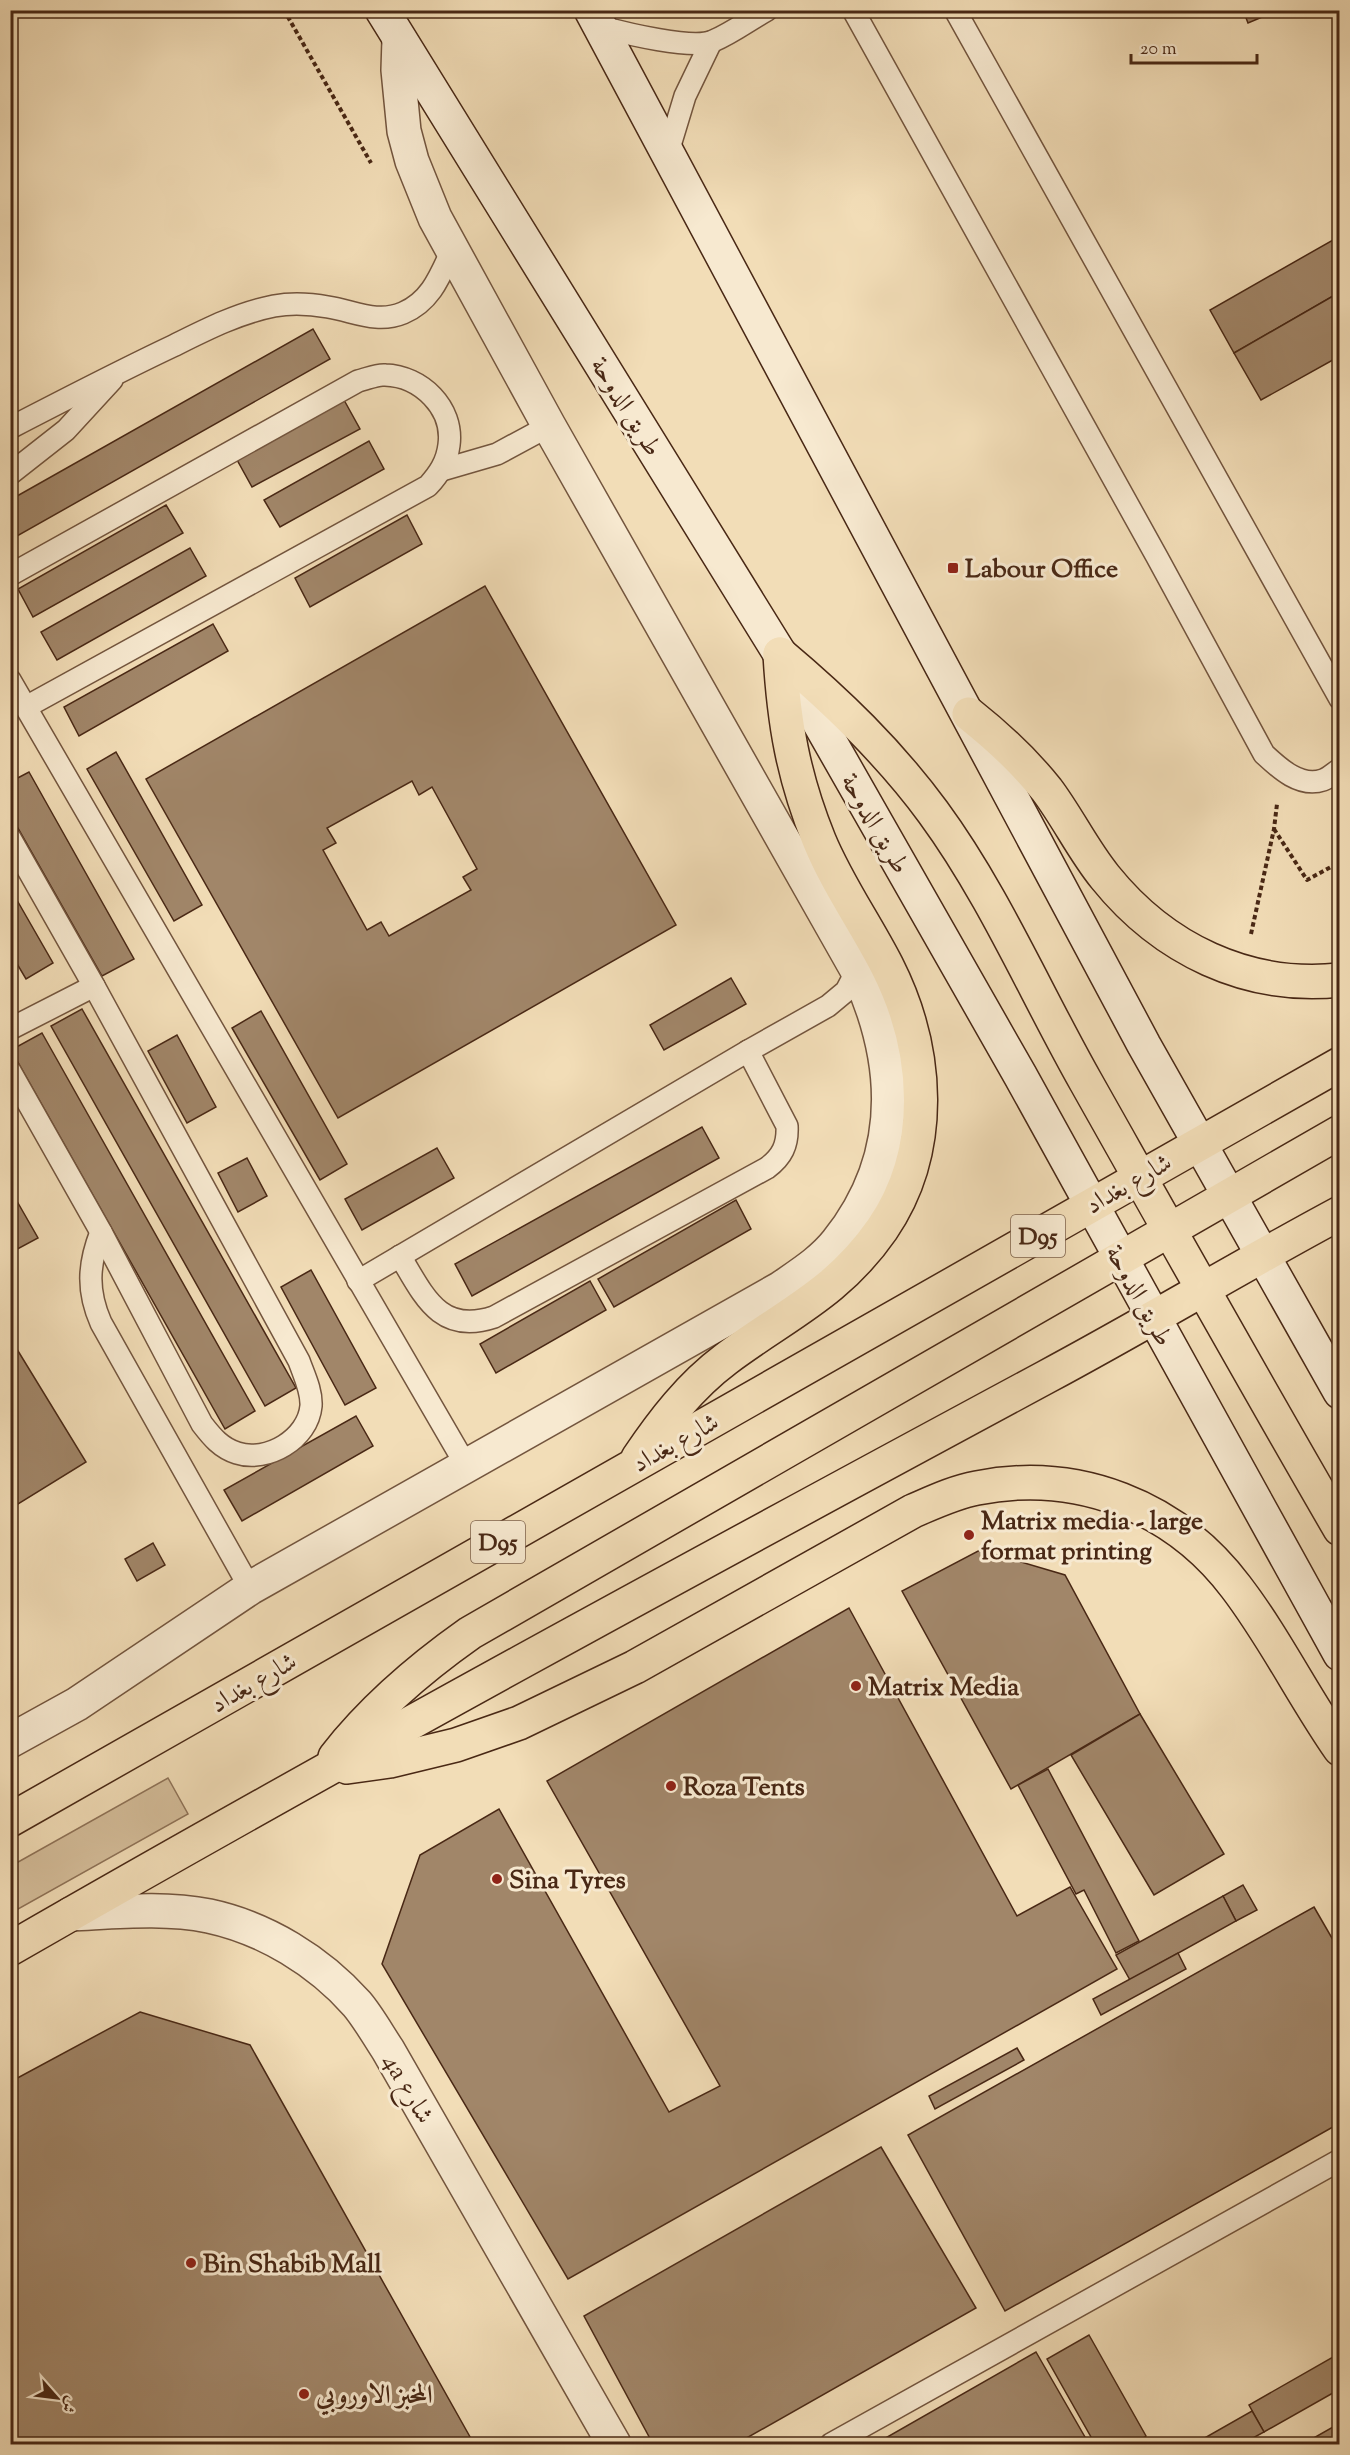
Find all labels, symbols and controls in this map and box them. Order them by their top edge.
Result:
scale bar [1131,27,1257,65]
text: 20 m [1140,37,1177,63]
street label: طريق الدوحة [580,350,670,464]
place label: Labour Office [965,552,1118,589]
marker: Labour Office [946,561,960,575]
street label: طريق الدوحة [830,767,918,882]
street label: شارع بغداد [1079,1145,1180,1226]
road number: D95 [1011,1215,1065,1257]
street label: طريق الدوحة [1095,1239,1181,1354]
street label: شارع بغداد [626,1405,727,1484]
place label: Matrix media - large format printing [981,1504,1203,1571]
road number: D95 [471,1521,525,1563]
marker: Matrix media - large format printing [962,1528,976,1542]
street label: شارع بغداد [204,1644,305,1725]
place label: Matrix Media [868,1670,1019,1707]
marker: Matrix Media [849,1679,863,1693]
place label: Roza Tents [683,1770,805,1807]
marker: Roza Tents [664,1779,678,1793]
place label: Sina Tyres [509,1863,626,1900]
marker: Sina Tyres [490,1872,504,1886]
street label: 4a شارع [371,2047,442,2132]
place label: Bin Shabib Mall [203,2247,382,2284]
marker: Bin Shabib Mall [184,2256,198,2270]
north arrow [27,2368,87,2428]
place label: المخبز الاوروبي [315,2378,433,2416]
marker: المخبز الاوروبي [297,2387,311,2401]
text: ش [54,2391,82,2416]

